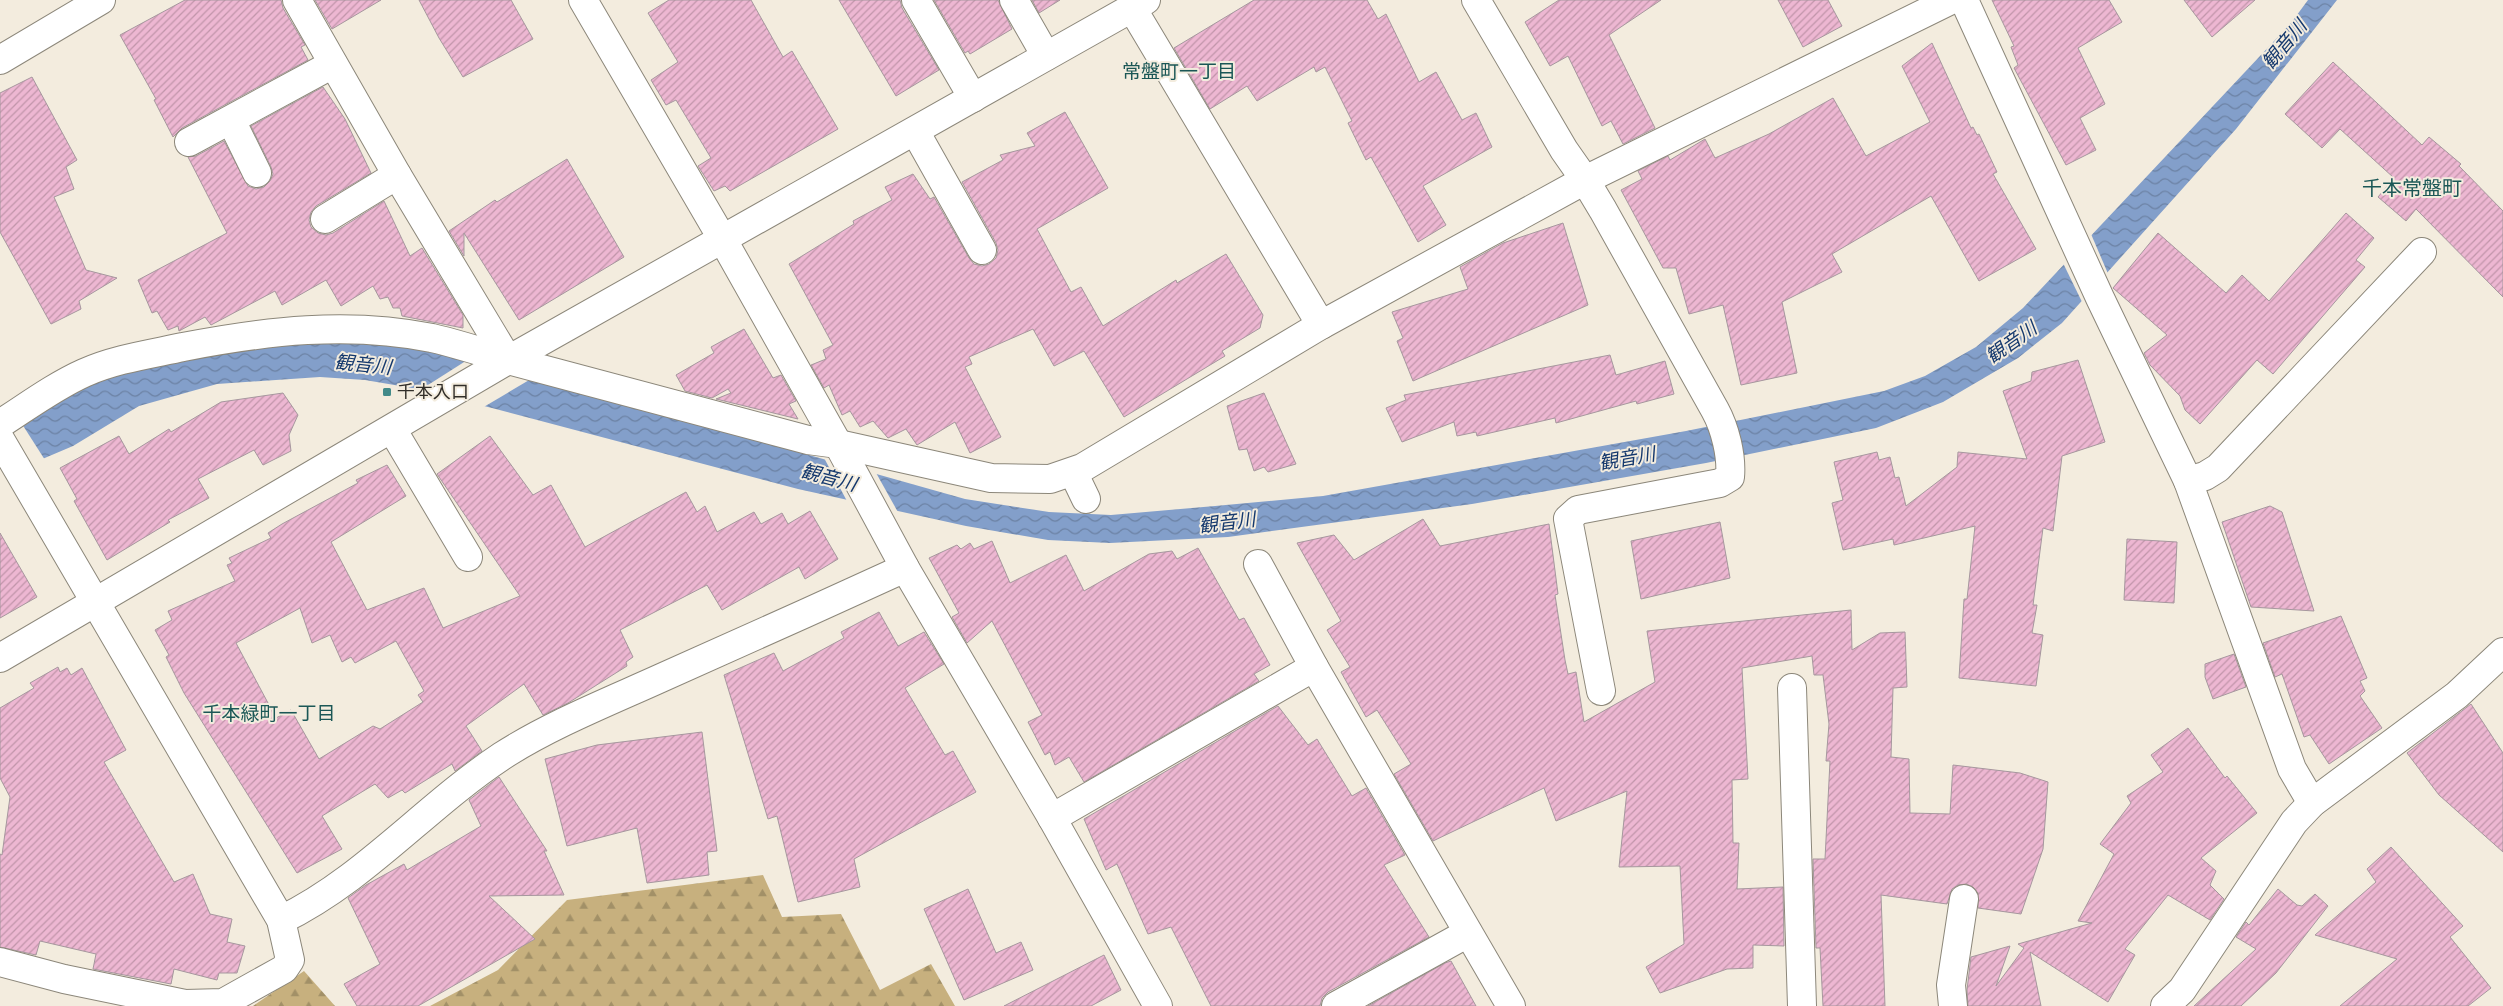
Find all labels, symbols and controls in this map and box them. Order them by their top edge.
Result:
water label: 観音川 [2258,14,2314,74]
district label: 常盤町一丁目 [1122,61,1236,84]
district label: 千本常盤町 [2362,177,2462,201]
water label: 観音川 [1982,316,2043,369]
water label: 観音川 [333,351,394,380]
place label: 千本入口 [397,382,469,403]
marker: 千本入口 [381,386,393,398]
water label: 観音川 [1597,443,1659,476]
water label: 観音川 [798,460,861,497]
water label: 観音川 [1197,508,1259,538]
district label: 千本緑町一丁目 [202,703,336,726]

